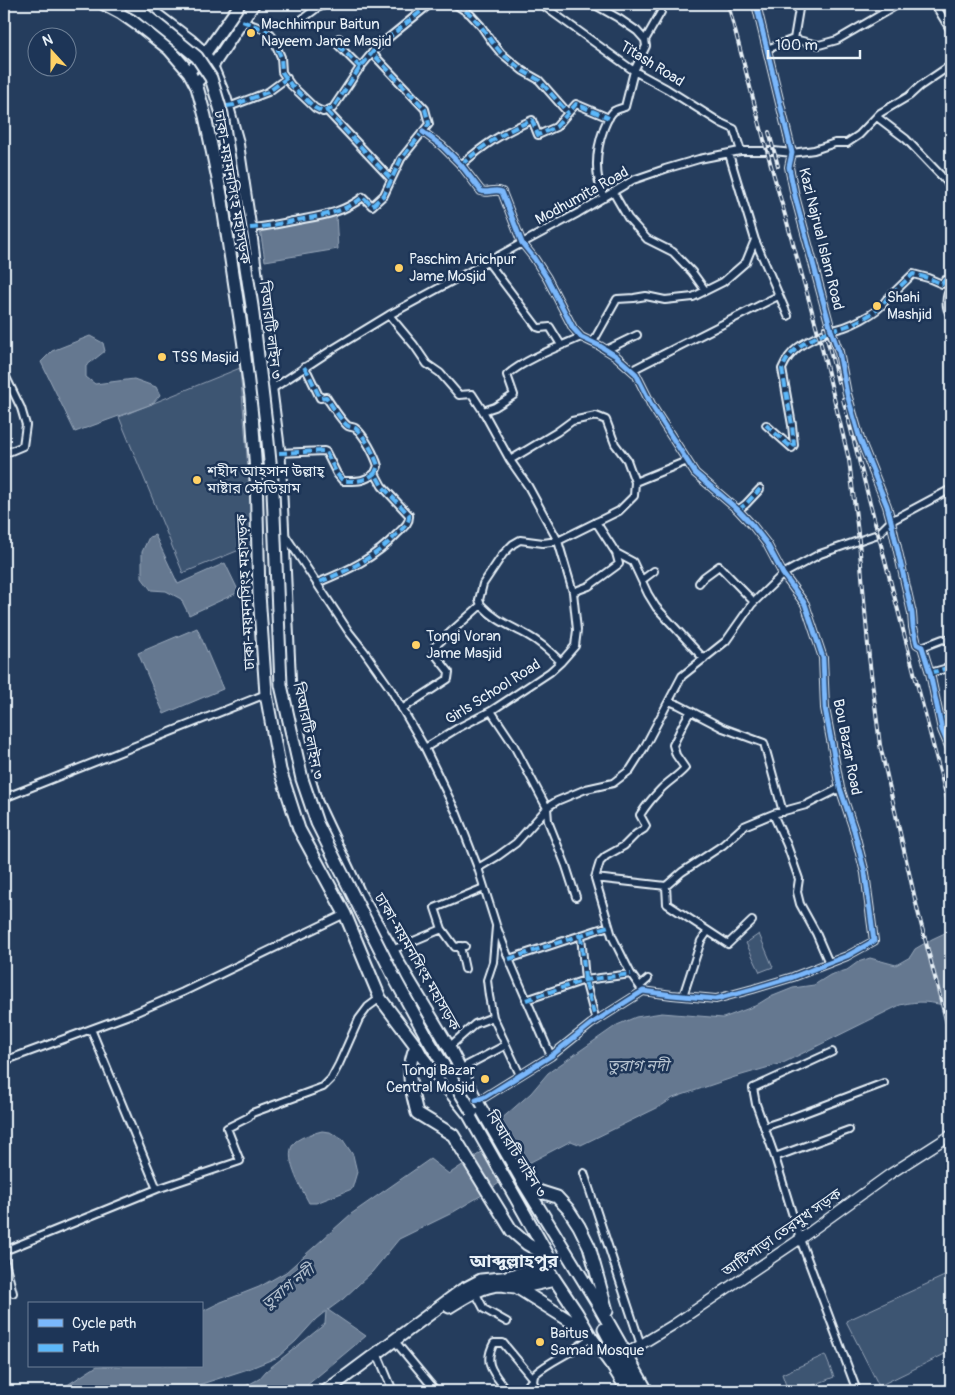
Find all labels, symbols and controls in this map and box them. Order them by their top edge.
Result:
place label: Machhimpur Baitun Nayeem Jame Masjid [261,15,392,51]
marker: Machhimpur Baitun Nayeem Jame Masjid [245,27,257,39]
north arrow [28,28,78,78]
scale bar [768,28,860,60]
text: N [40,31,55,50]
text: 100 m [775,36,818,55]
street label: Titash Road [616,37,688,91]
street label: ঢাকা-ময়মনসিংহ মহাসড়ক [209,108,255,266]
street label: Modhumita Road [532,163,632,229]
street label: Kazi Najrual Islam Road [794,166,848,312]
place label: Paschim Arichpur Jame Mosjid [409,250,517,286]
marker: Paschim Arichpur Jame Mosjid [393,262,405,274]
street label: বিআরটি লাইন ৩ [254,279,285,380]
place label: Shahi Mashjid [887,288,932,324]
marker: Shahi Mashjid [871,300,883,312]
place label: TSS Masjid [172,348,239,367]
marker: TSS Masjid [156,351,168,363]
place label: শহীদ আহসান উল্লাহ্‌ মাষ্টার স্টেডিয়াম [206,462,325,498]
marker: শহীদ আহসান উল্লাহ্‌ মাষ্টার স্টেডিয়াম [191,474,203,486]
street label: ঢাকা-ময়মনসিংহ মহাসড়ক [232,513,260,671]
place label: Tongi Voran Jame Masjid [426,627,502,663]
marker: Tongi Voran Jame Masjid [410,639,422,651]
street label: Girls School Road [442,655,544,729]
street label: বিআরটি লাইন ৩ [288,680,328,781]
street label: Bou Bazar Road [828,697,866,797]
street label: ঢাকা-ময়মনসিংহ মহাসড়ক [369,889,465,1035]
water label: তুরাগ নদী [607,1056,672,1076]
place label: Tongi Bazar Central Mosjid [386,1061,476,1097]
marker: Tongi Bazar Central Mosjid [479,1073,491,1085]
street label: বিআরটি লাইন ৩ [481,1106,550,1201]
street label: আটিপাড়া তেরমুখ সড়ক [718,1184,846,1282]
district label: আব্দুল্লাহপুর [469,1250,559,1273]
water label: তুরাগ নদী [258,1258,321,1314]
legend [28,1302,202,1368]
text: Cycle path [72,1314,136,1333]
place label: Baitus Samad Mosque [550,1324,645,1360]
marker: Baitus Samad Mosque [534,1336,546,1348]
text: Path [72,1338,99,1357]

